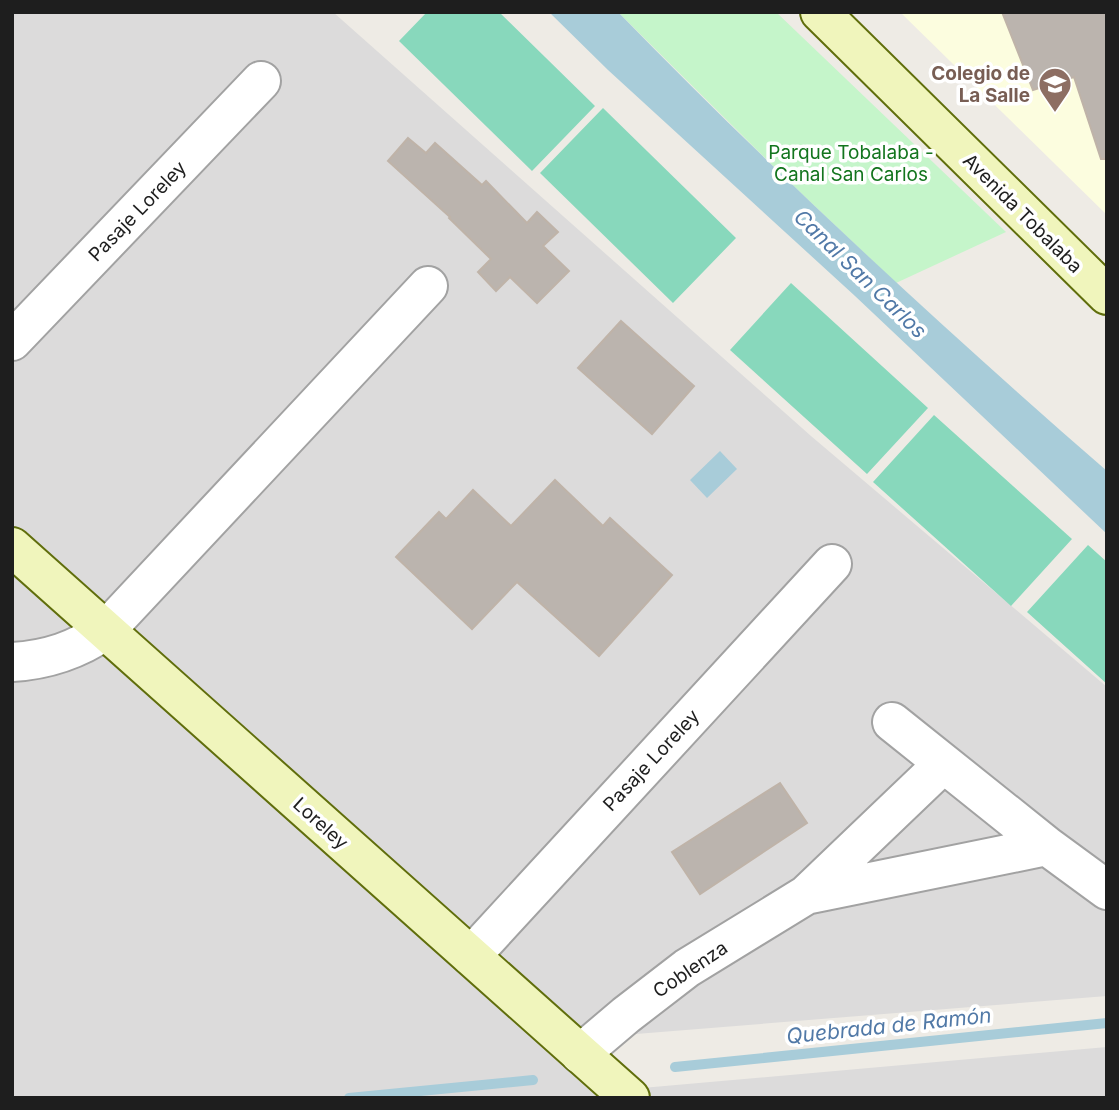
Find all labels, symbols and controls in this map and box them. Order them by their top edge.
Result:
place label: Colegio de La Salle [931,62,1030,107]
school or university icon: Colegio de La Salle [1036,65,1074,114]
park label: Parque Tobalaba - Canal San Carlos [768,141,934,186]
street label: Avenida Tobalaba [958,149,1087,278]
street label: Pasaje Loreley [84,156,191,266]
water label: Canal San Carlos [789,204,932,343]
street label: Pasaje Loreley [598,705,705,816]
street label: Loreley [288,793,353,854]
street label: Coblenza [649,936,732,1003]
water label: Quebrada de Ramón [785,1002,993,1049]

